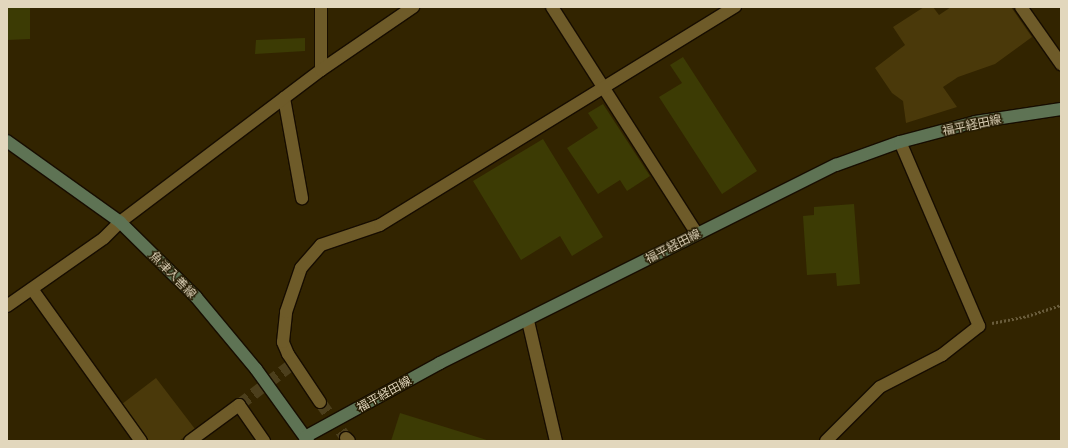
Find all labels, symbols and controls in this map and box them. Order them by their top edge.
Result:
street label: 福平経田線 [941,112,1003,138]
street label: 福平経田線 [643,226,703,266]
street label: 魚津入善線 [147,249,199,301]
street label: 福平経田線 [354,373,414,415]

